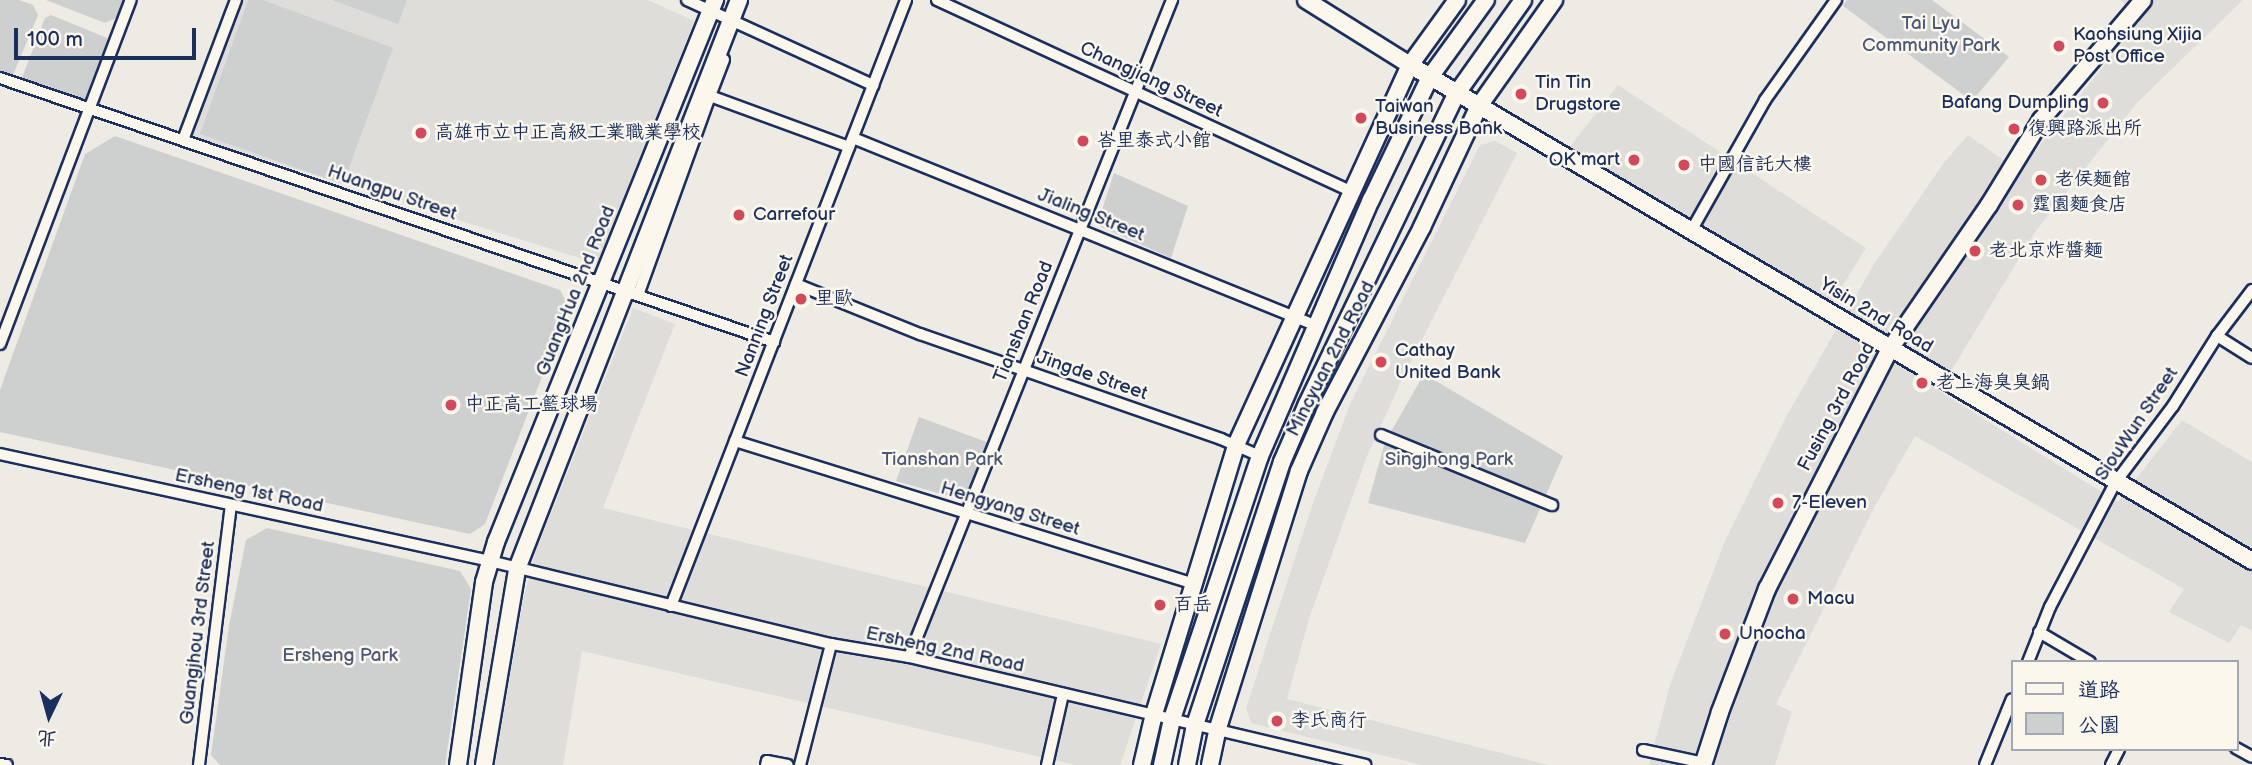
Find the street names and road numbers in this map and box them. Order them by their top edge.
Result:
street label: Changjiang Street [1076,37,1226,123]
street label: Huangpu Street [324,160,460,226]
street label: Jialing Street [1034,183,1148,247]
street label: GuangHua 2nd Road [531,203,621,379]
street label: Nanning Street [731,251,799,381]
street label: Tianshan Road [989,258,1059,386]
street label: Yisin 2nd Road [1815,273,1937,359]
street label: Mincyuan 2nd Road [1282,278,1380,440]
street label: Fusing 3rd Road [1793,339,1881,475]
street label: Jingde Street [1034,346,1150,406]
street label: SiouWun Street [2090,363,2184,485]
street label: Ersheng 1st Road [173,464,325,518]
street label: Hengyang Street [938,477,1082,541]
street label: Guangjhou 3rd Street [175,540,221,726]
street label: Ersheng 2nd Road [864,622,1026,678]

